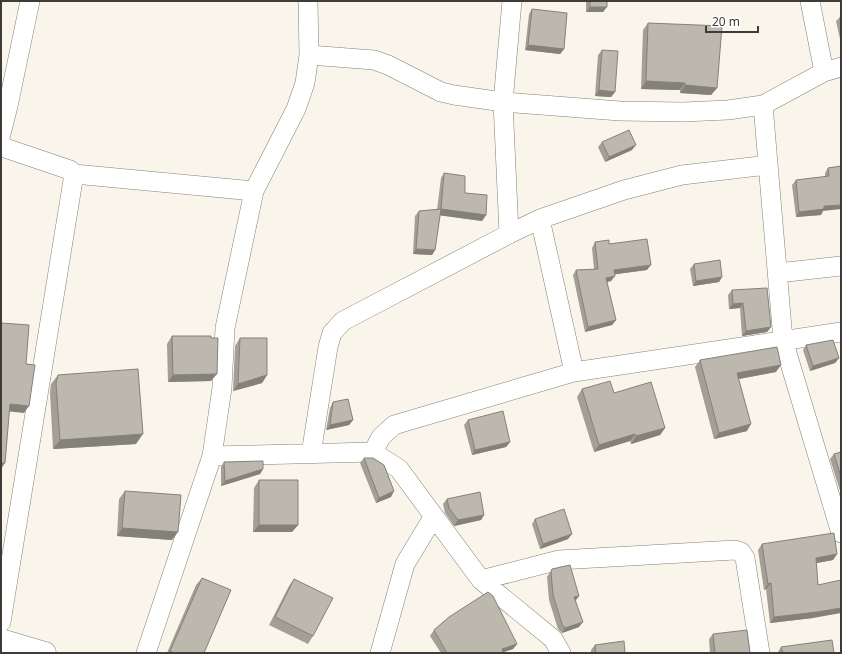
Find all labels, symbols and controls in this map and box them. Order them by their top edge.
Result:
scale bar [706,8,758,34]
text: 20 m [712,13,740,30]

